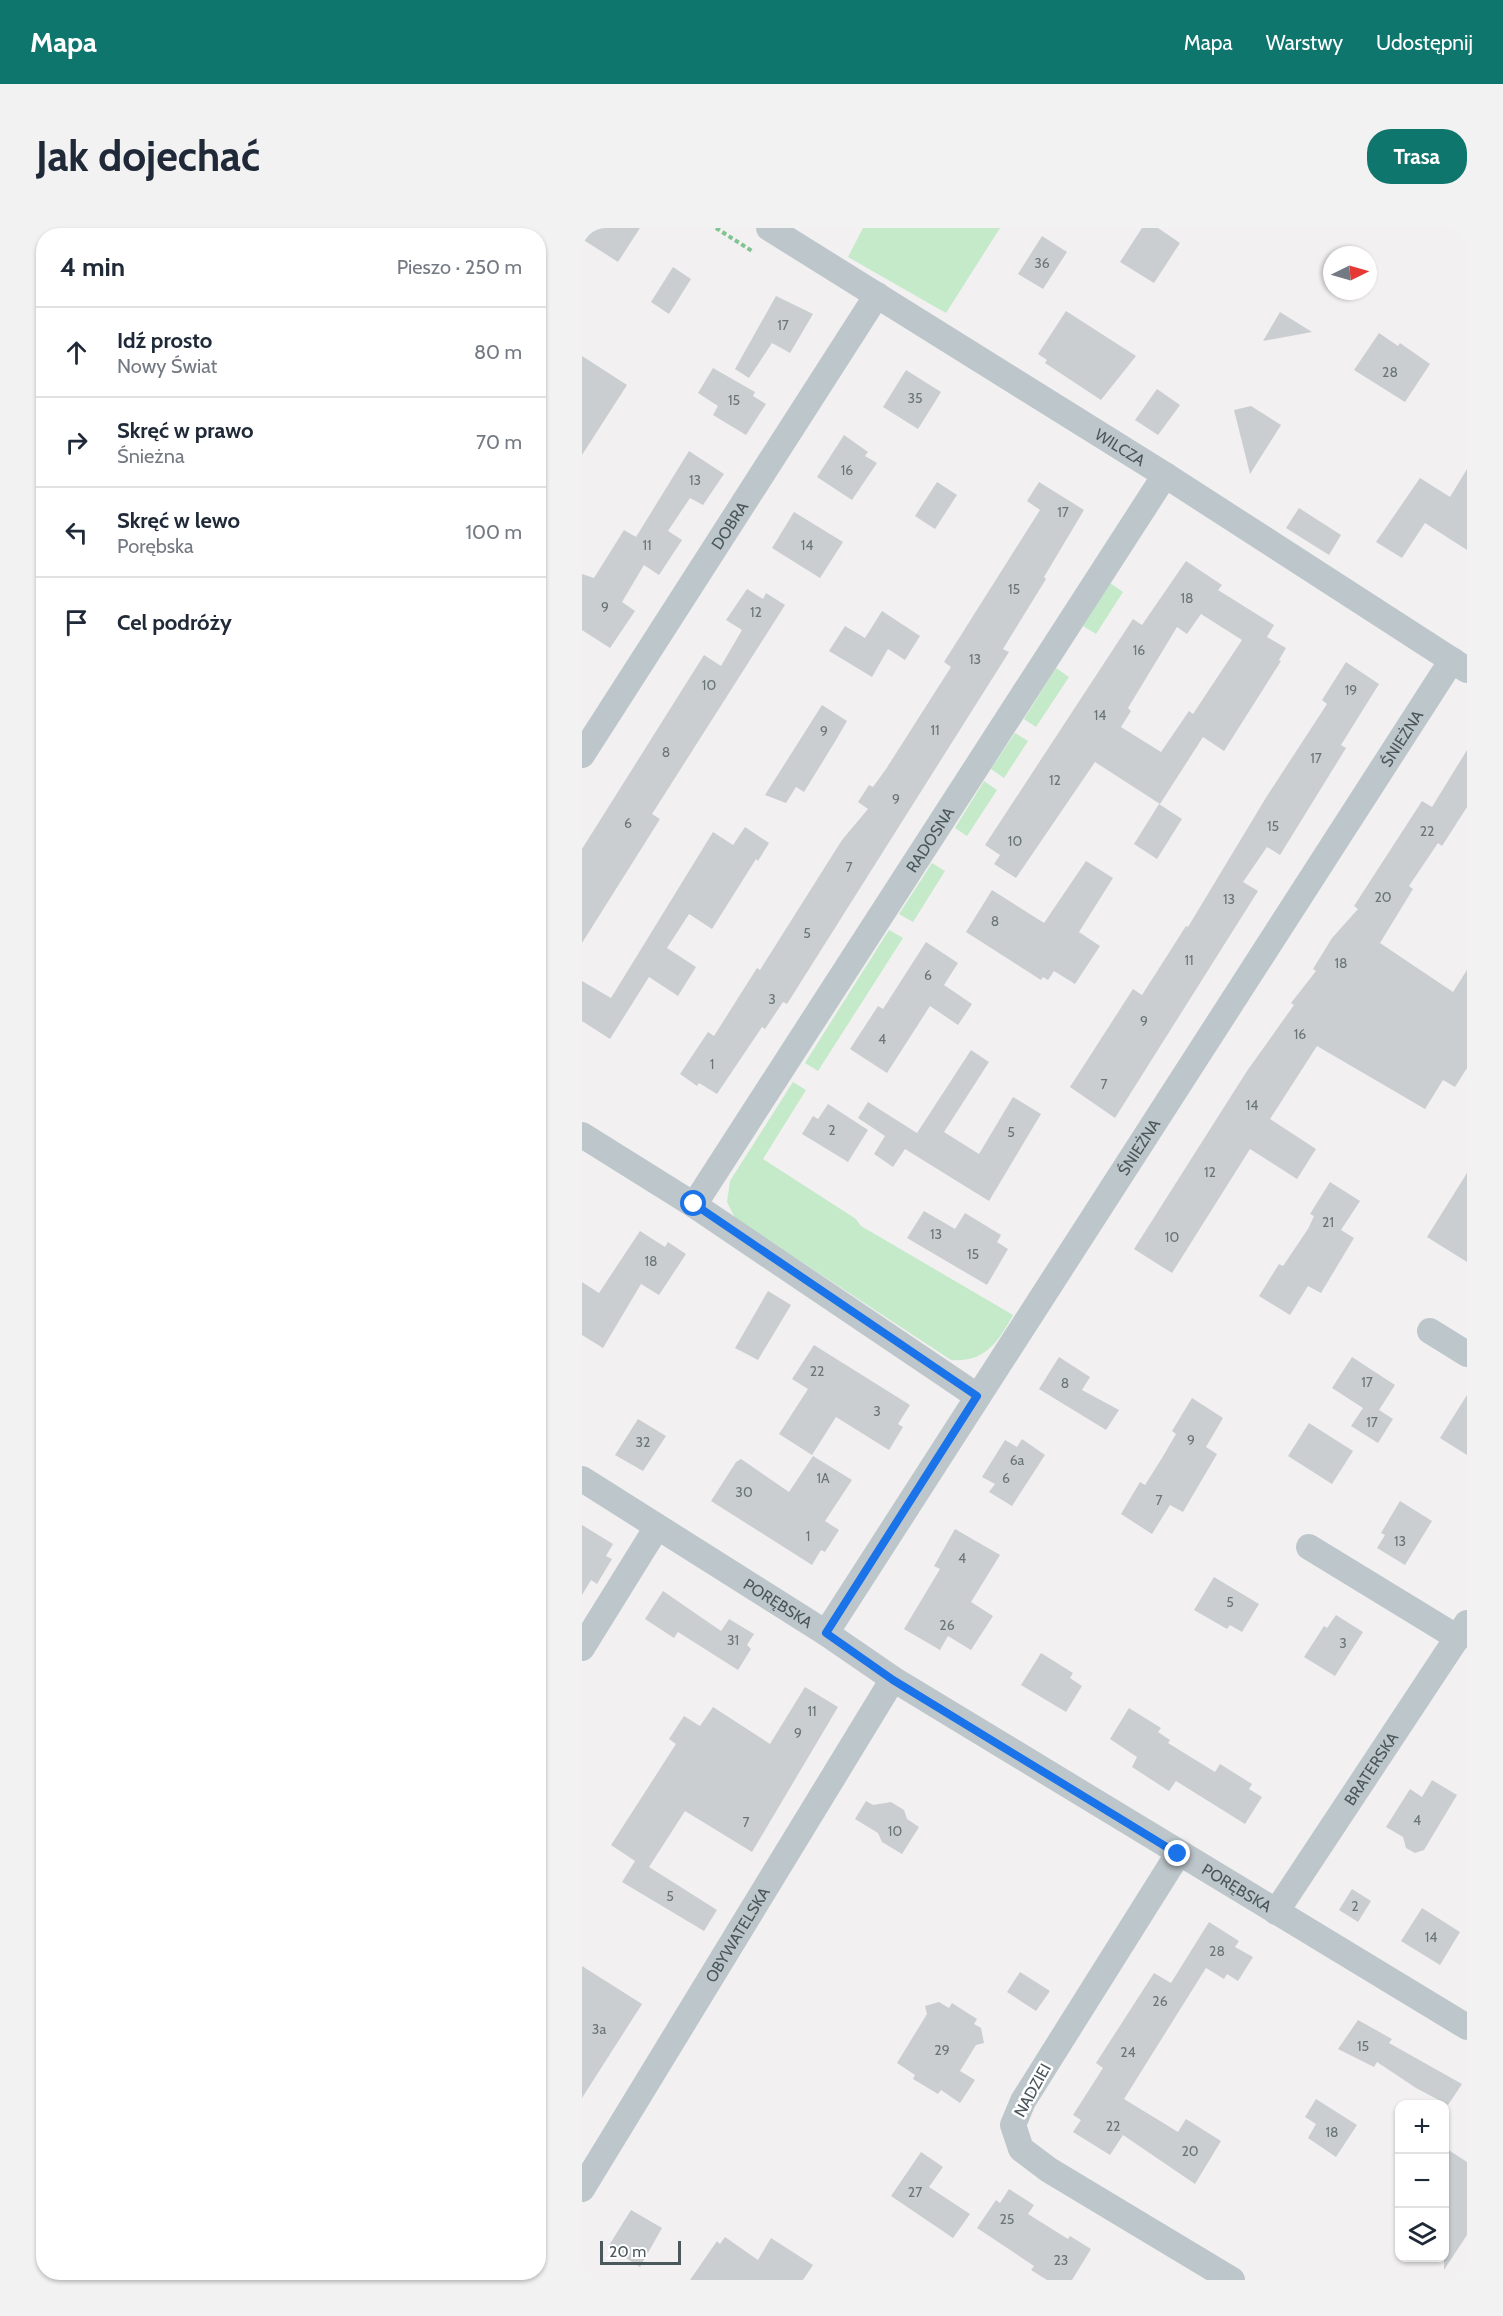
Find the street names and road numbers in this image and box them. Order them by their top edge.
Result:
street label: WILCZA [1091,425,1149,470]
street label: DOBRA [707,498,752,553]
street label: ŚNIEŻNA [1377,706,1427,770]
street label: RADOSNA [902,803,958,876]
street label: ŚNIEŻNA [1114,1115,1164,1179]
street label: PORĘBSKA [740,1574,816,1632]
street label: BRATERSKA [1340,1729,1402,1809]
street label: PORĘBSKA [1198,1860,1275,1916]
street label: OBYWATELSKA [701,1884,774,1986]
street label: NADZIEI [1010,2060,1055,2120]

